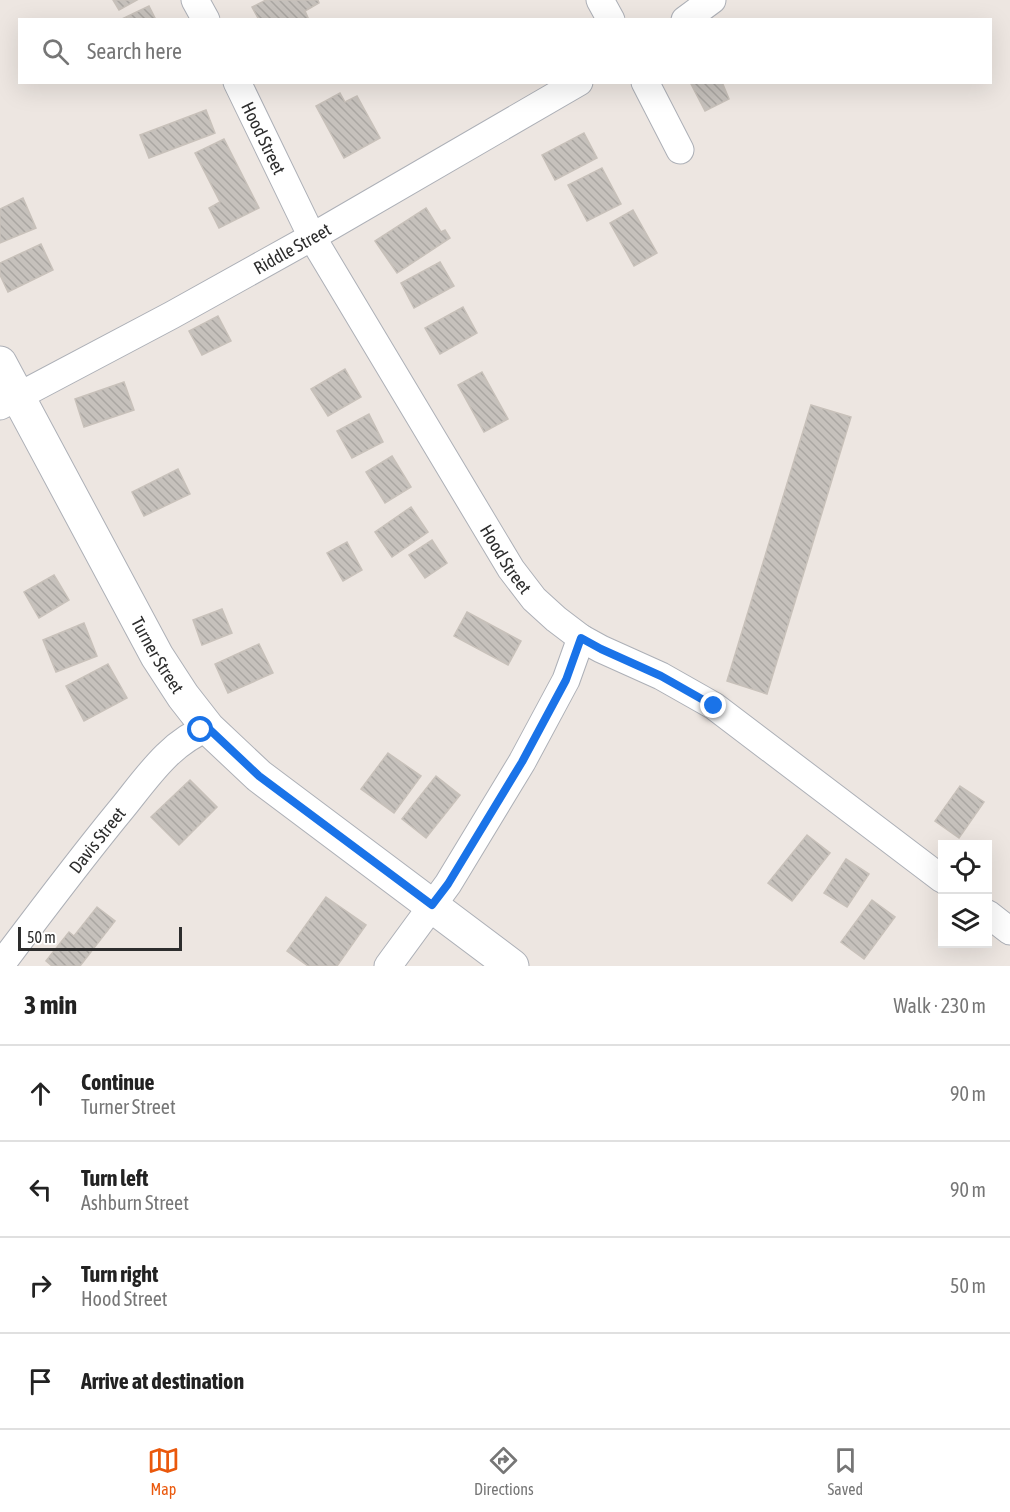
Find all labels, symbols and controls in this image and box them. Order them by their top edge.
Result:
search box [18,18,992,84]
icon: search [39,35,72,68]
text: Search here [87,38,182,64]
street label: Hood Street [238,98,290,177]
street label: Riddle Street [250,218,334,278]
street label: Hood Street [476,521,536,597]
street label: Turner Street [127,613,189,697]
route end [700,692,726,718]
route start [187,716,213,742]
street label: Davis Street [64,803,129,877]
map controls [938,840,992,948]
button: locate [938,840,992,894]
button: layers [938,894,992,948]
scale bar [18,924,182,952]
text: 50 m [27,928,56,946]
text: 3 min [24,990,77,1020]
text: Walk · 230 m [894,994,986,1017]
text: Continue [81,1069,155,1095]
icon: ahead [24,1077,57,1110]
text: 90 m [950,1082,986,1105]
text: Turner Street [81,1095,176,1118]
text: Turn left [81,1165,148,1191]
icon: left [24,1173,57,1206]
text: 90 m [950,1178,986,1201]
text: Ashburn Street [81,1191,189,1214]
text: Turn right [81,1261,158,1287]
icon: right [24,1269,57,1302]
text: 50 m [950,1274,986,1297]
text: Hood Street [81,1287,168,1310]
icon: arrive [24,1365,57,1398]
text: Arrive at destination [81,1368,244,1394]
tab: Map [147,1444,180,1498]
tab: Directions [474,1444,534,1498]
tab: Saved [828,1444,863,1498]

